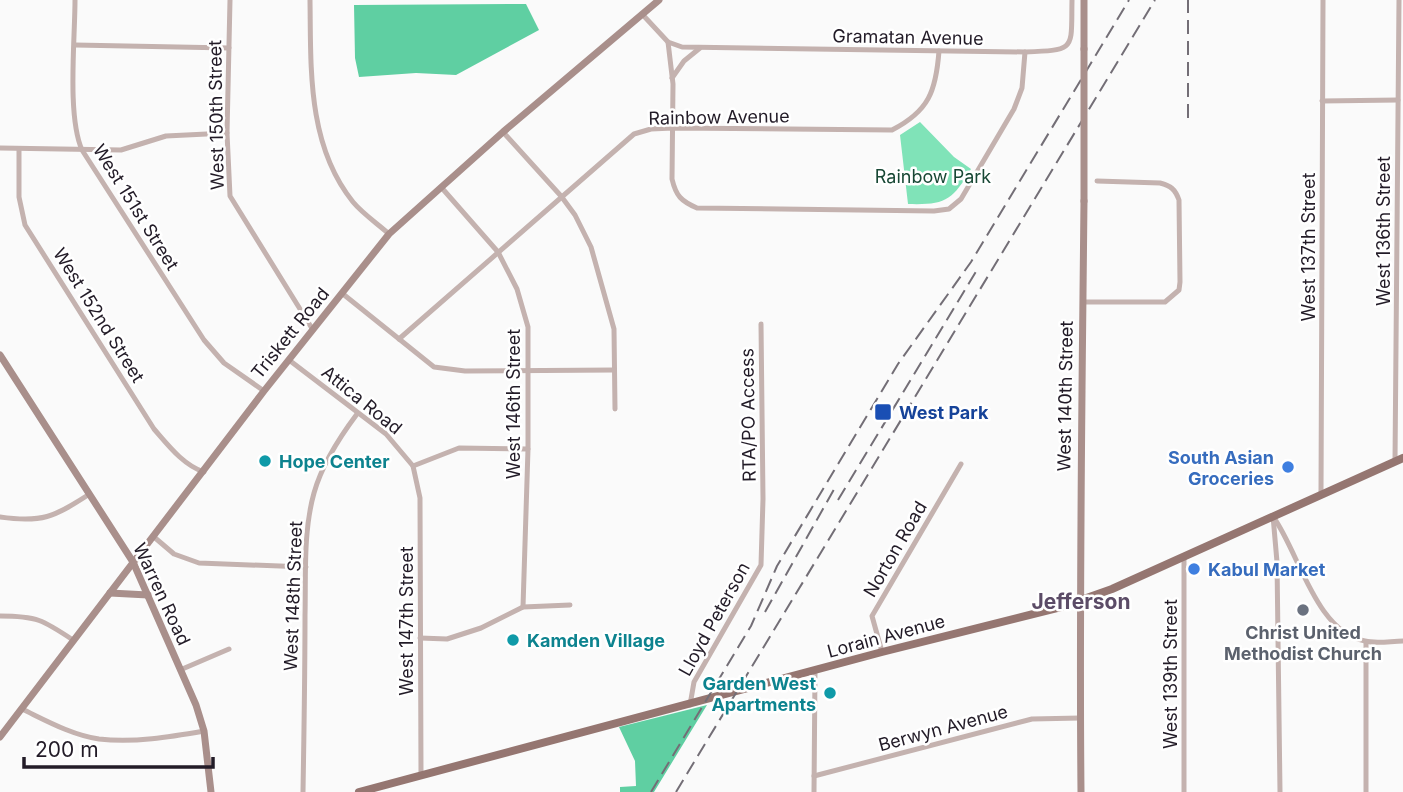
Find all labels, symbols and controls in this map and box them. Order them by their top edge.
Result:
street label: Gramatan Avenue [832,25,984,49]
street label: West 150th Street [204,40,228,190]
street label: Rainbow Avenue [648,105,790,129]
street label: West 151st Street [89,140,183,274]
street label: West 136th Street [1373,156,1394,306]
park label: Rainbow Park [875,166,991,187]
street label: West 137th Street [1298,172,1319,321]
street label: West 152nd Street [49,244,149,386]
street label: Triskett Road [247,283,333,383]
street label: West 140th Street [1053,320,1077,472]
street label: West 146th Street [503,329,524,479]
street label: RTA/PO Access [736,348,760,482]
street label: Attica Road [318,361,406,439]
marker: West Park [873,402,893,422]
place label: West Park [899,402,989,423]
place label: South Asian Groceries [1168,447,1274,489]
place label: Hope Center [279,451,390,472]
marker: Hope Center [257,453,273,469]
marker: South Asian Groceries [1280,459,1296,475]
street label: Norton Road [859,497,931,601]
street label: West 148th Street [280,520,306,671]
street label: Warren Road [129,540,195,648]
street label: West 147th Street [396,546,417,696]
street label: Lloyd Peterson [674,559,754,679]
place label: Kabul Market [1208,559,1326,580]
marker: Kabul Market [1186,561,1202,577]
district label: Jefferson [1032,589,1130,614]
street label: West 139th Street [1160,599,1181,749]
marker: Christ United Methodist Church [1295,602,1311,618]
street label: Lorain Avenue [825,610,947,662]
place label: Christ United Methodist Church [1224,622,1382,664]
place label: Kamden Village [527,630,665,651]
marker: Kamden Village [505,632,521,648]
place label: Garden West Apartments [702,673,816,715]
marker: Garden West Apartments [822,685,838,701]
street label: Berwyn Avenue [876,701,1010,755]
scale bar [24,726,214,770]
text: 200 m [35,737,99,762]

